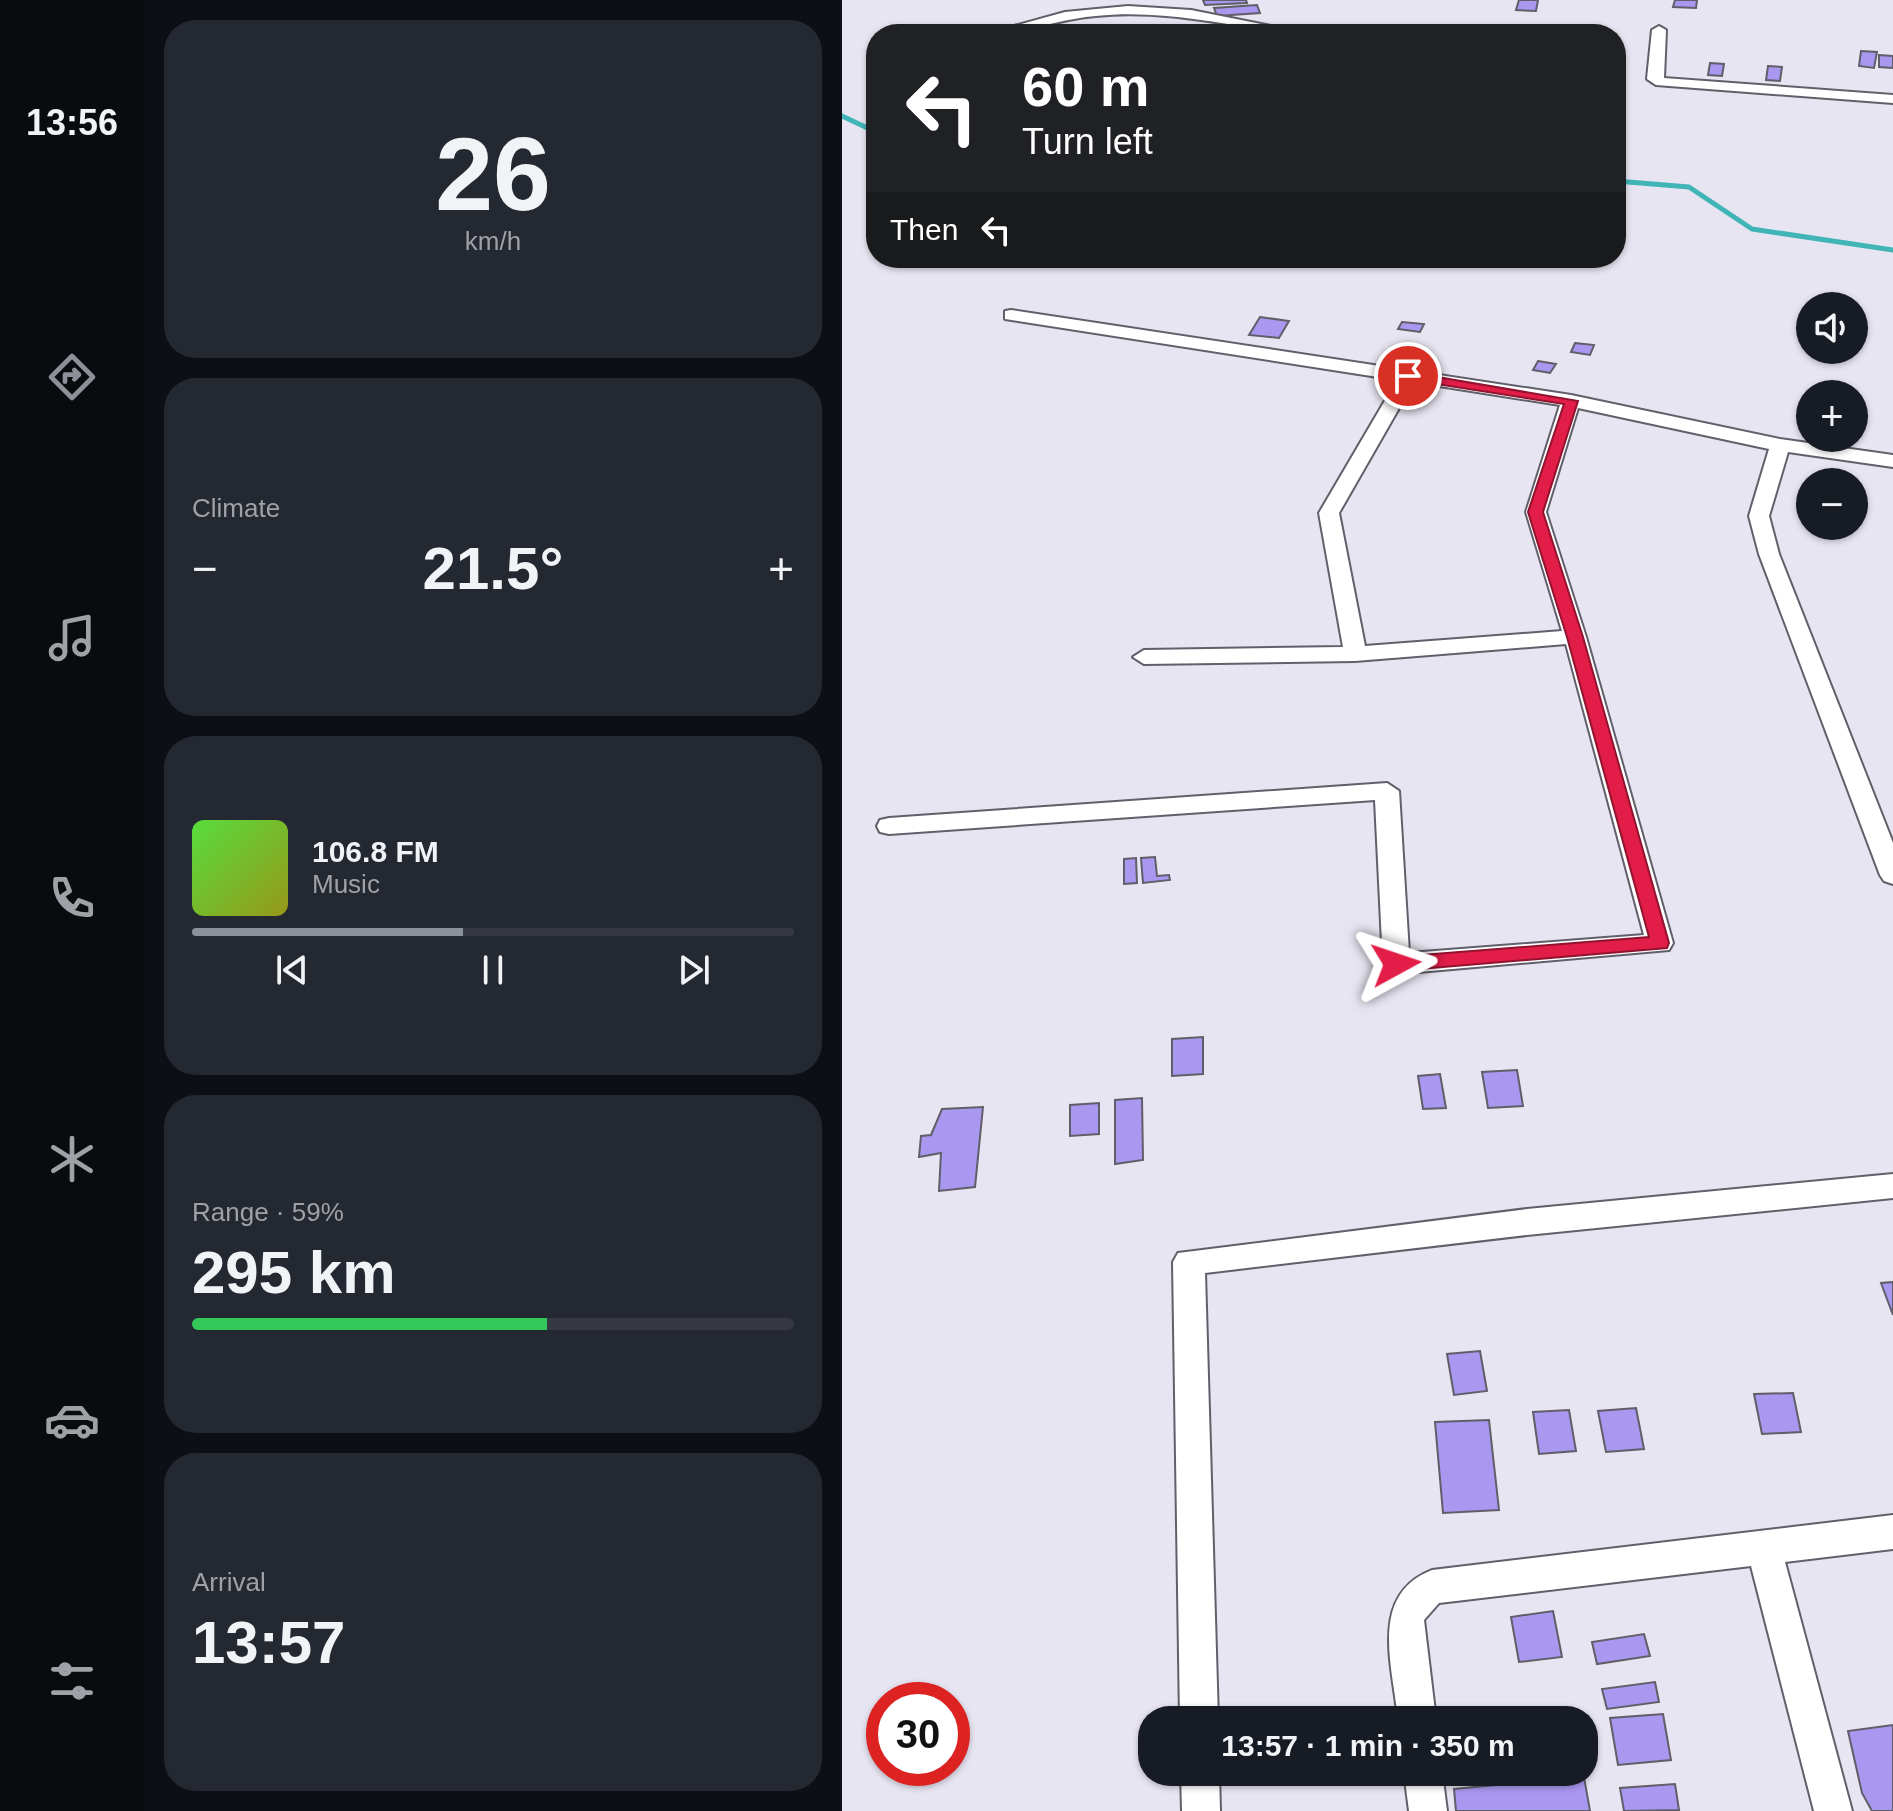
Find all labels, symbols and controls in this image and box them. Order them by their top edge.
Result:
text: 60 m [1022,55,1150,118]
icon: left [890,56,994,160]
text: 13:56 [26,102,118,143]
text: 26 [435,116,551,232]
text: Turn left [1022,121,1153,162]
icon: left [974,208,1018,252]
text: Then [890,213,958,246]
text: km/h [465,226,521,256]
map controls [1796,292,1868,540]
button: sound [1796,292,1868,364]
pin [1374,342,1442,410]
icon: directions [44,349,100,405]
icon: arrive [1386,354,1430,398]
button: + [1796,380,1868,452]
button: − [1796,468,1868,540]
text: Climate [192,493,280,523]
text: 21.5° [423,535,563,602]
text: − [192,544,218,593]
text: + [768,544,794,593]
icon: music [44,610,100,666]
text: 106.8 FM [312,835,439,868]
text: Music [312,869,380,899]
icon: phone [44,870,100,926]
position arrow [1354,922,1438,1006]
icon: previous [270,948,314,992]
icon: pause [471,948,515,992]
icon: next [672,948,716,992]
icon: climate [44,1131,100,1187]
text: Range · 59% [192,1197,344,1227]
text: 295 km [192,1239,396,1306]
icon: car [44,1392,100,1448]
text: Arrival [192,1567,266,1597]
text: 13:57 [192,1609,345,1676]
icon: filters [44,1653,100,1709]
speed limit sign: 30 [866,1682,970,1786]
text: 13:57 · 1 min · 350 m [1221,1729,1515,1762]

